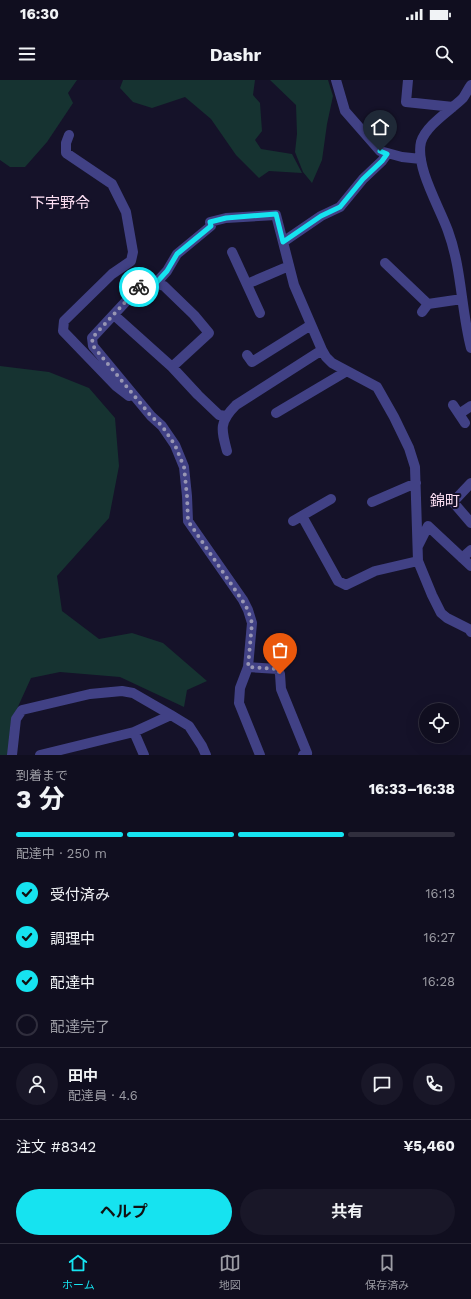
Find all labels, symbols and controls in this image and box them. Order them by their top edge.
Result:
text: 16:30 [20,5,59,23]
icon: menu [16,43,38,65]
icon: search [433,43,455,65]
text: Dashr [210,44,261,65]
pin [363,110,397,151]
icon: home [369,116,391,138]
district label: 下宇野令 [30,194,90,212]
courier [119,267,159,307]
icon: bike [128,276,150,298]
district label: 錦町 [430,492,460,510]
pin [263,633,297,674]
icon: bag [269,639,291,661]
map controls [419,703,459,743]
button: locate [419,703,459,743]
text: 到着まで [16,768,68,783]
text: 16:33–16:38 [369,780,455,798]
text: 3 分 [16,784,65,814]
text: 配達中 · 250 m [16,846,107,861]
icon: check [16,882,38,904]
text: 受付済み [50,886,110,904]
text: 16:13 [426,886,455,901]
icon: check [16,926,38,948]
text: 調理中 [50,930,95,948]
text: 16:27 [424,930,455,945]
icon: check [16,970,38,992]
text: 配達中 [50,974,95,992]
text: 16:28 [423,974,455,989]
text: 配達完了 [50,1018,110,1036]
button: person [16,1063,58,1105]
button: chat [361,1063,403,1105]
button: phone [413,1063,455,1105]
text: 田中 [68,1067,98,1085]
text: 配達員 · 4.6 [68,1088,138,1103]
text: ¥5,460 [403,1137,455,1155]
text: 注文 #8342 [16,1138,96,1156]
button: ヘルプ [16,1189,232,1235]
button: 共有 [240,1189,455,1235]
tab: ホーム [62,1252,95,1292]
tab: 地図 [219,1252,241,1292]
tab: 保存済み [365,1252,409,1292]

